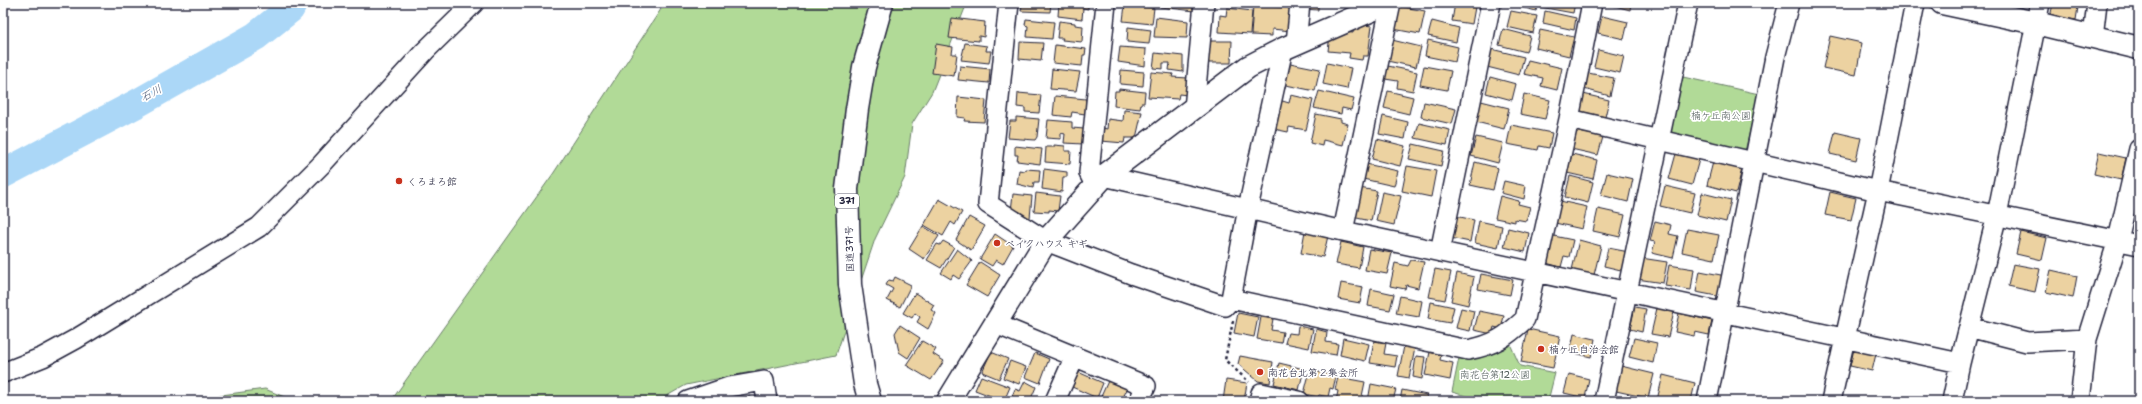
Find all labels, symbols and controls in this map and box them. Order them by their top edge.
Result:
water label: 石川 [138,82,164,105]
park label: 楠ケ丘南公園 [1691,109,1751,122]
place label: くろまろ館 [407,175,457,188]
marker: くろまろ館 [394,176,404,186]
road number: 371 [835,194,859,208]
street label: 国道371号 [842,225,857,273]
place label: ベイクハウス キギ [1005,237,1087,250]
marker: ベイクハウス キギ [992,238,1002,248]
place label: 楠ケ丘自治会館 [1549,343,1619,356]
marker: 楠ケ丘自治会館 [1536,344,1546,354]
place label: 南花台北第２集会所 [1268,366,1358,379]
marker: 南花台北第２集会所 [1255,367,1265,377]
park label: 南花台第12公園 [1460,368,1530,381]

